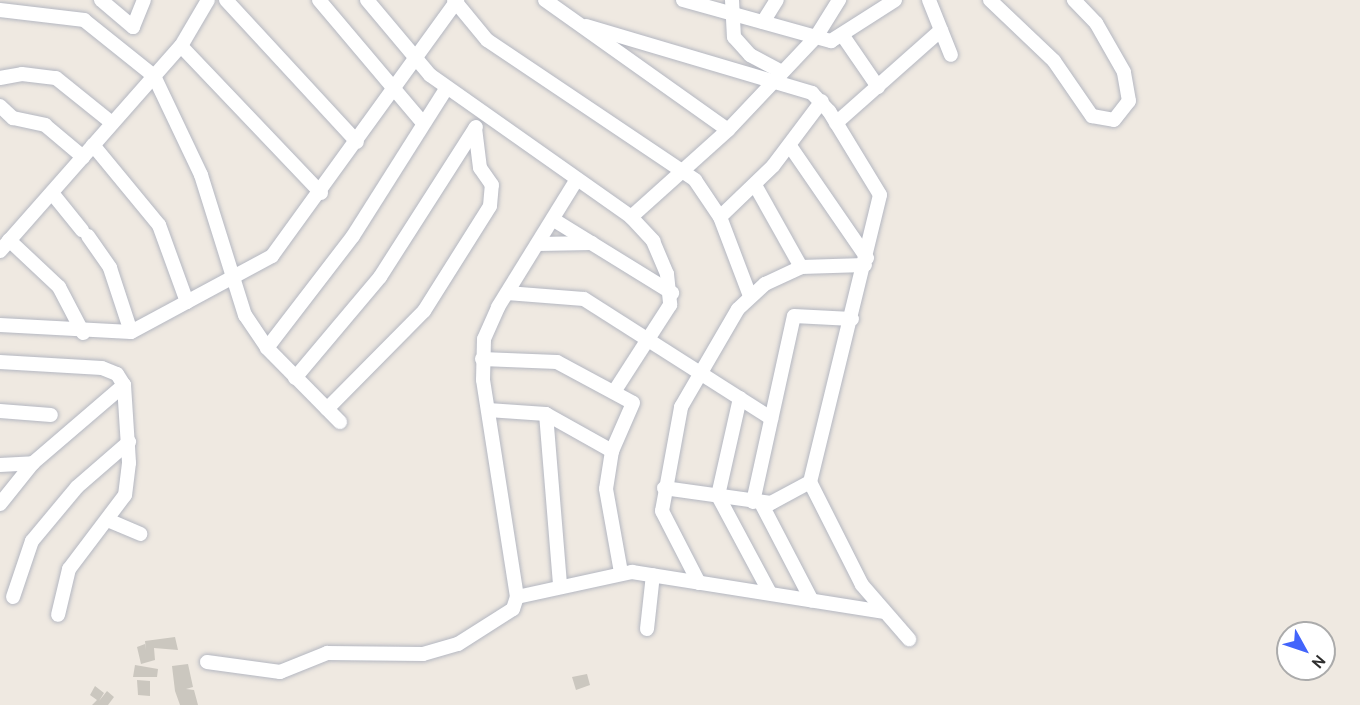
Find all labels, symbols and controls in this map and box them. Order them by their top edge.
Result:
north arrow [1276,621,1336,681]
text: N [1308,651,1330,672]

